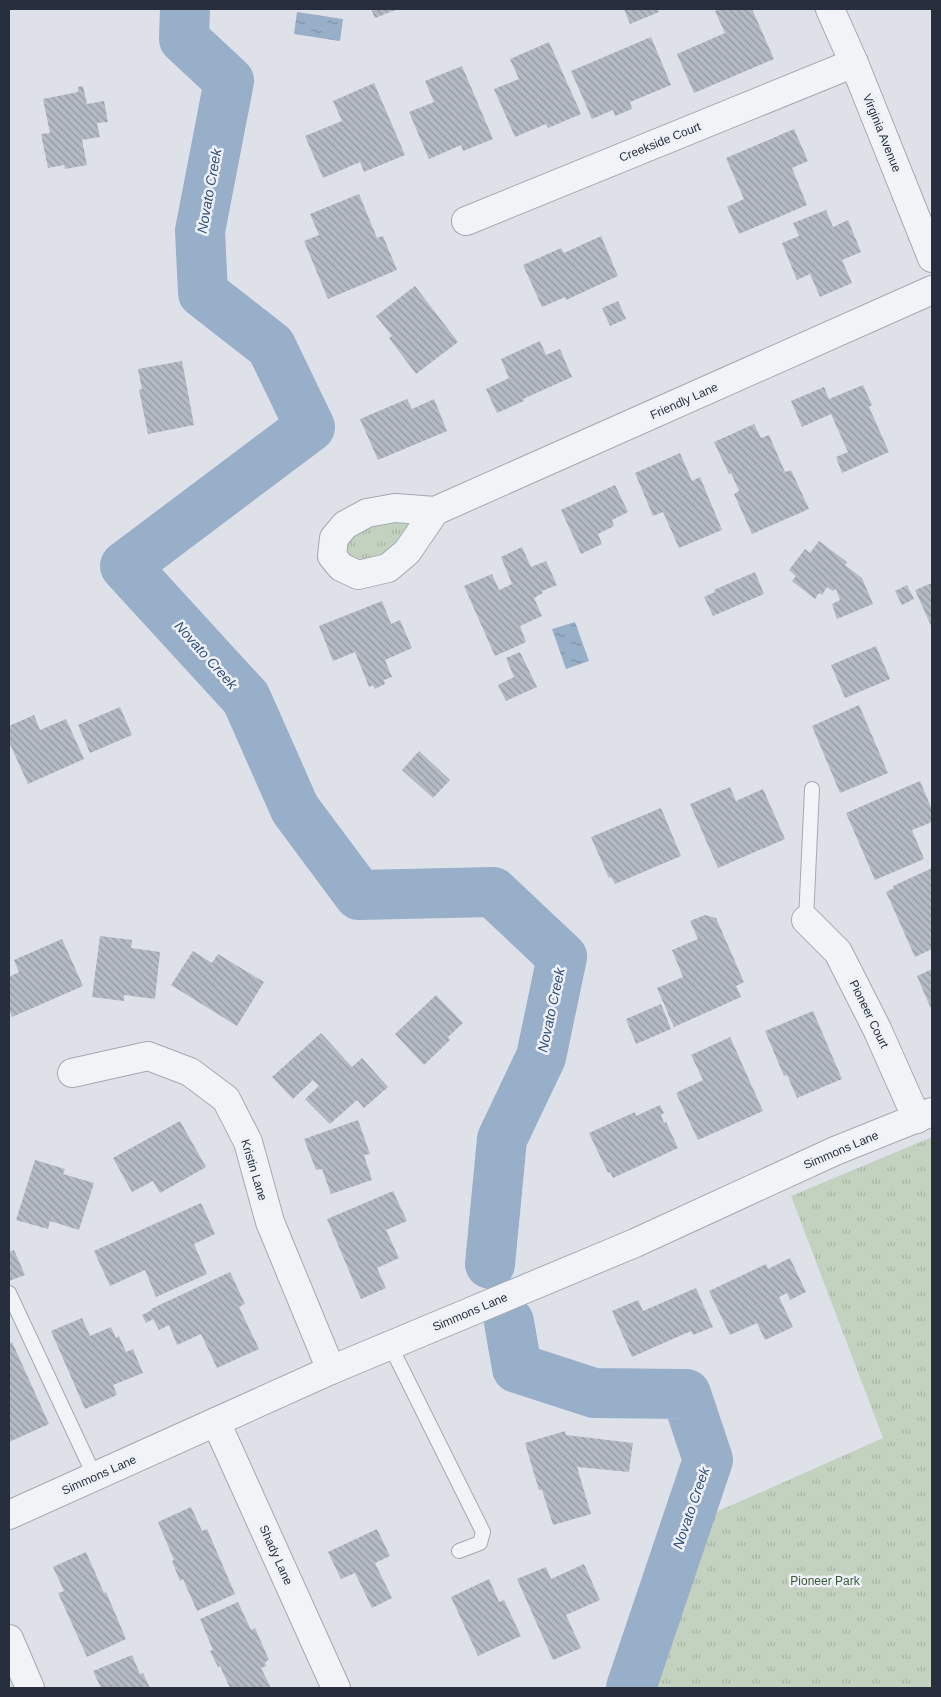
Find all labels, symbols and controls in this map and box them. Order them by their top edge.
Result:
street label: Virginia Avenue [860,92,904,174]
street label: Creekside Court [617,119,703,165]
water label: Novato Creek [194,146,224,235]
street label: Friendly Lane [648,380,720,422]
water label: Novato Creek [171,618,241,693]
water label: Novato Creek [534,965,568,1054]
street label: Pioneer Court [846,978,892,1051]
street label: Simmons Lane [801,1128,881,1172]
street label: Kristin Lane [238,1138,270,1203]
street label: Simmons Lane [430,1290,510,1334]
street label: Simmons Lane [60,1452,139,1498]
water label: Novato Creek [670,1464,713,1551]
street label: Shady Lane [257,1523,296,1587]
park label: Pioneer Park [790,1574,861,1588]

